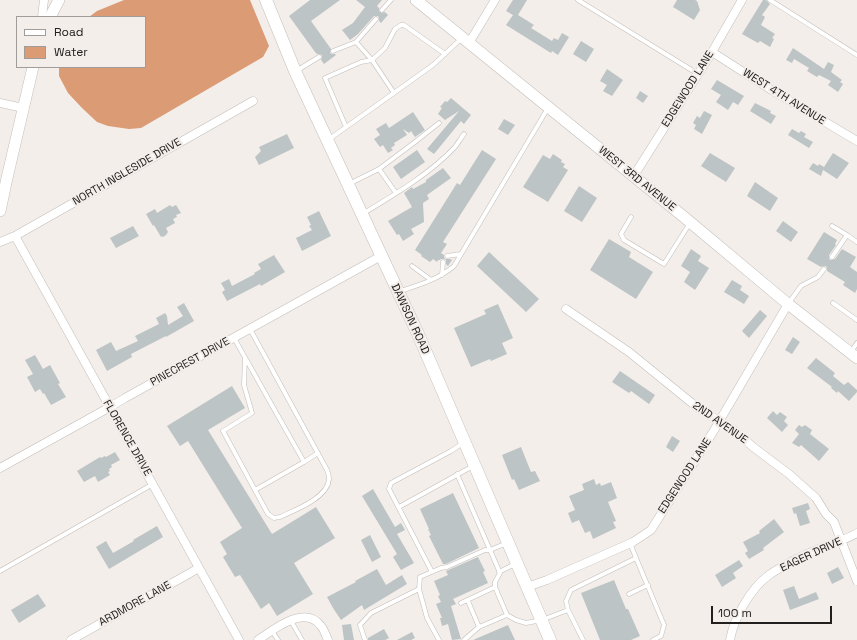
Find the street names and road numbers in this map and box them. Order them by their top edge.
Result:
street label: EDGEWOOD LANE [659,48,717,130]
street label: WEST 4TH AVENUE [740,66,828,128]
street label: NORTH INGLESIDE DRIVE [70,136,184,208]
street label: WEST 3RD AVENUE [596,144,678,214]
street label: DAWSON ROAD [388,282,432,356]
street label: PINECREST DRIVE [148,335,232,389]
street label: FLORENCE DRIVE [100,398,154,478]
street label: 2ND AVENUE [690,399,750,447]
street label: EDGEWOOD LANE [656,436,714,516]
street label: EAGER DRIVE [778,535,844,575]
street label: ARDMORE LANE [97,579,173,629]

